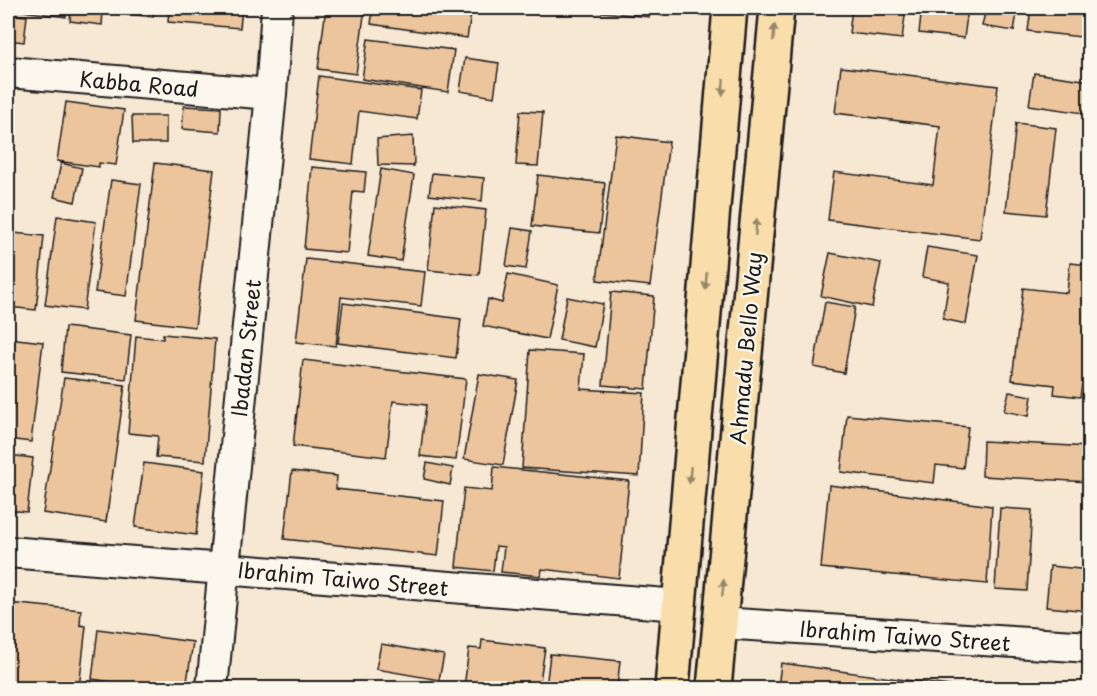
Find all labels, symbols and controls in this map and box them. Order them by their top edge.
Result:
one-way arrow [769,23,779,42]
street label: Kabba Road [78,62,200,104]
one-way arrow [718,77,728,96]
one-way arrow [751,217,761,236]
street label: Ahmadu Bello Way [721,250,769,446]
one-way arrow [702,272,711,291]
street label: Ibadan Street [222,278,268,418]
one-way arrow [685,466,695,485]
street label: Ibrahim Taiwo Street [236,553,450,603]
one-way arrow [718,579,728,598]
street label: Ibrahim Taiwo Street [798,612,1012,658]

